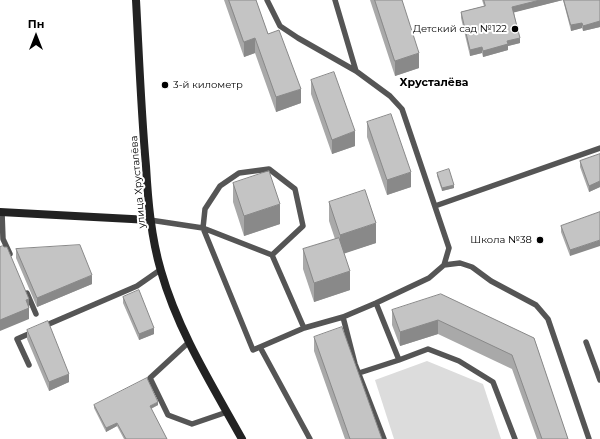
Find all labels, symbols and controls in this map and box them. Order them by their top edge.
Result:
north arrow [16,16,56,56]
text: Пн [28,17,44,31]
place label: Детский сад №122 [413,23,507,35]
marker: Детский сад №122 [510,24,520,34]
district label: Хрусталёва [400,76,468,90]
place label: 3-й километр [173,79,243,91]
marker: 3-й километр [160,80,170,90]
street label: улица Хрусталёва [128,135,148,229]
place label: Школа №38 [470,234,532,246]
marker: Школа №38 [535,235,545,245]

